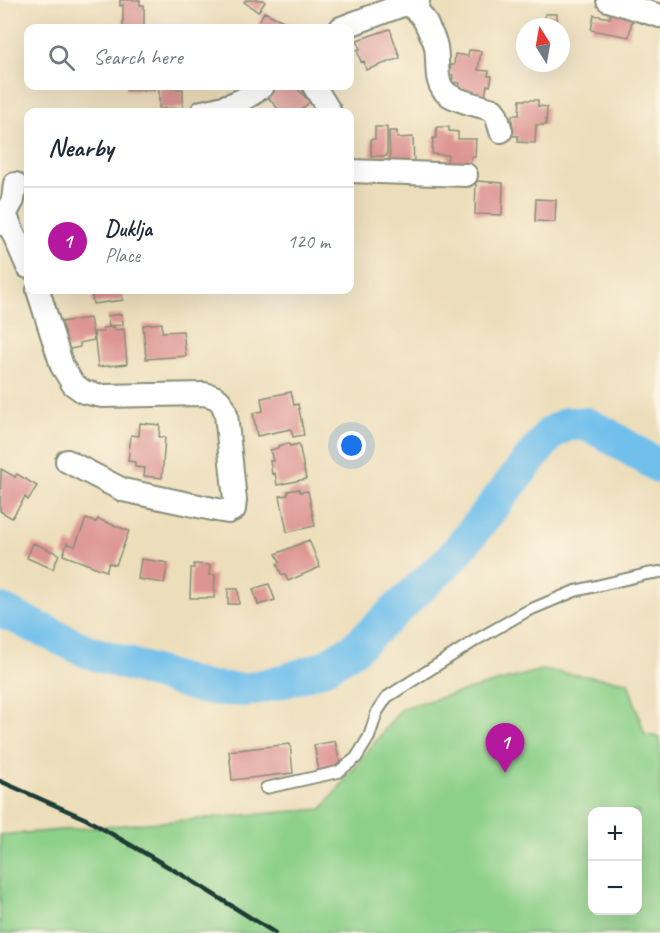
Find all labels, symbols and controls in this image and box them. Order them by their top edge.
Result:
north arrow [516,18,570,72]
search box [24,24,354,90]
icon: search [45,41,78,74]
text: Search here [93,43,183,71]
text: Nearby [48,131,113,164]
text: Duklja [105,215,152,243]
text: 1 [63,229,72,254]
text: 120 m [287,229,330,254]
text: Place [105,243,140,268]
your location [337,431,366,460]
pin: 1 [486,724,524,773]
map controls [588,807,642,915]
button: + [588,807,642,861]
button: − [588,861,642,915]

